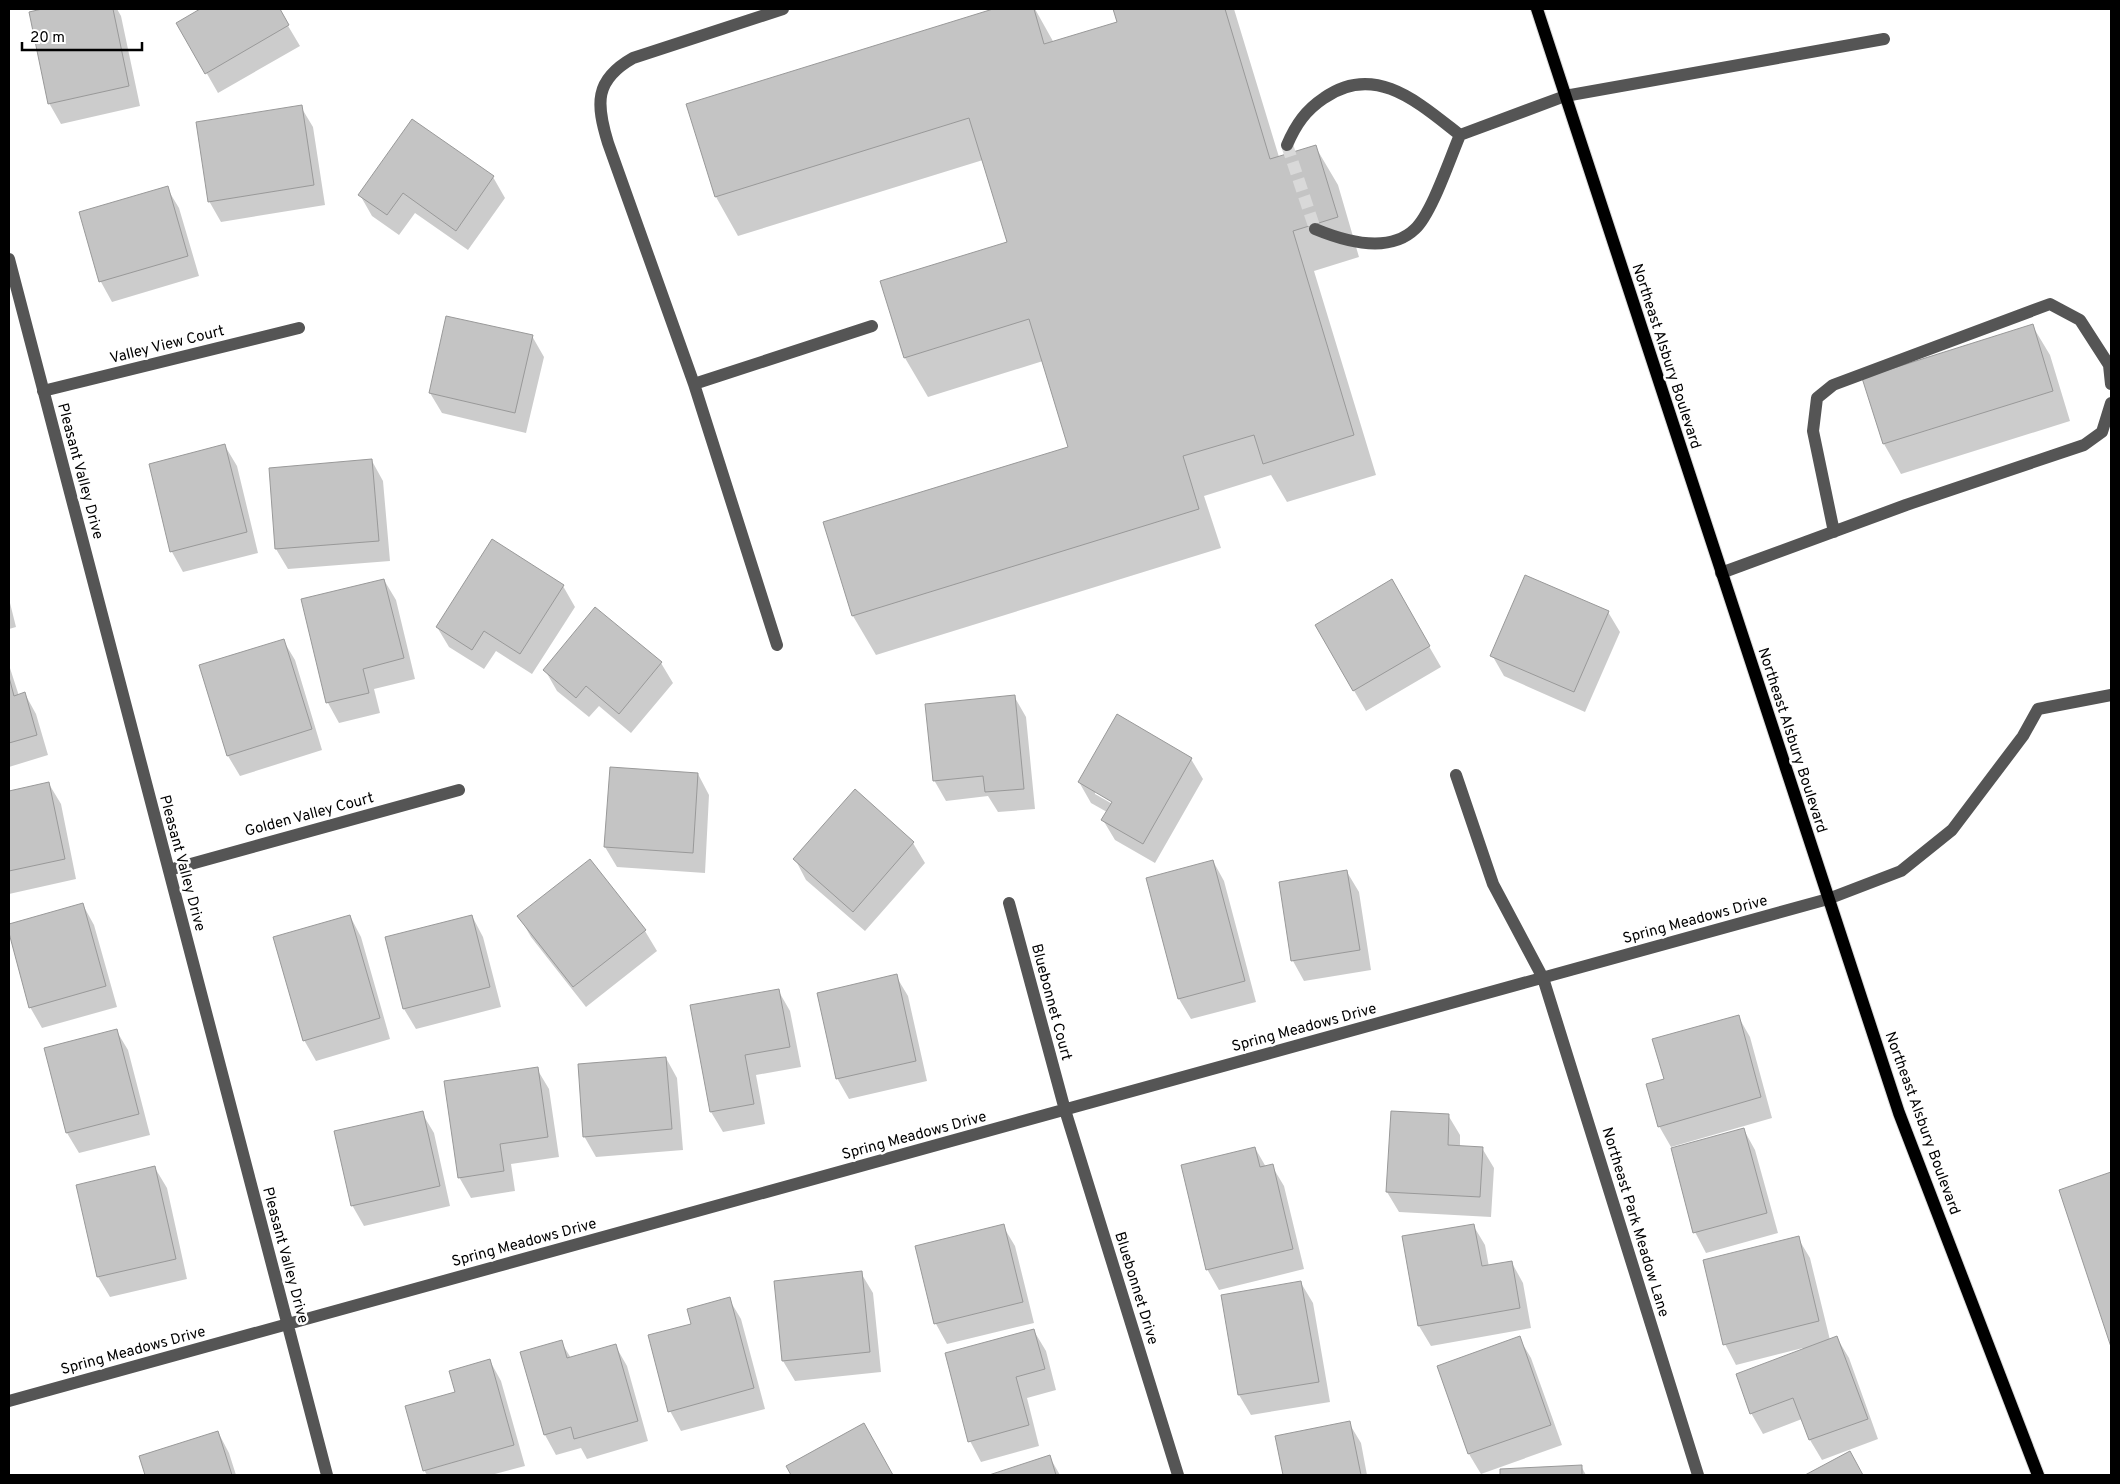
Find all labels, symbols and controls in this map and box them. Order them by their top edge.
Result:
scale bar [22,20,142,52]
text: 20 m [30,29,65,48]
street label: Northeast Alsbury Boulevard [1627,261,1705,452]
street label: Valley View Court [108,322,227,369]
street label: Pleasant Valley Drive [52,401,107,542]
street label: Northeast Alsbury Boulevard [1753,645,1831,836]
street label: Golden Valley Court [243,789,376,842]
street label: Pleasant Valley Drive [154,793,209,934]
street label: Spring Meadows Drive [1621,892,1770,949]
street label: Bluebonnet Court [1026,942,1075,1063]
street label: Spring Meadows Drive [1230,1000,1379,1057]
street label: Northeast Alsbury Boulevard [1880,1029,1964,1218]
street label: Spring Meadows Drive [840,1108,989,1165]
street label: Northeast Park Meadow Lane [1597,1125,1673,1320]
street label: Pleasant Valley Drive [257,1185,312,1326]
street label: Spring Meadows Drive [450,1215,599,1272]
street label: Bluebonnet Drive [1109,1230,1162,1347]
street label: Spring Meadows Drive [59,1323,208,1380]

